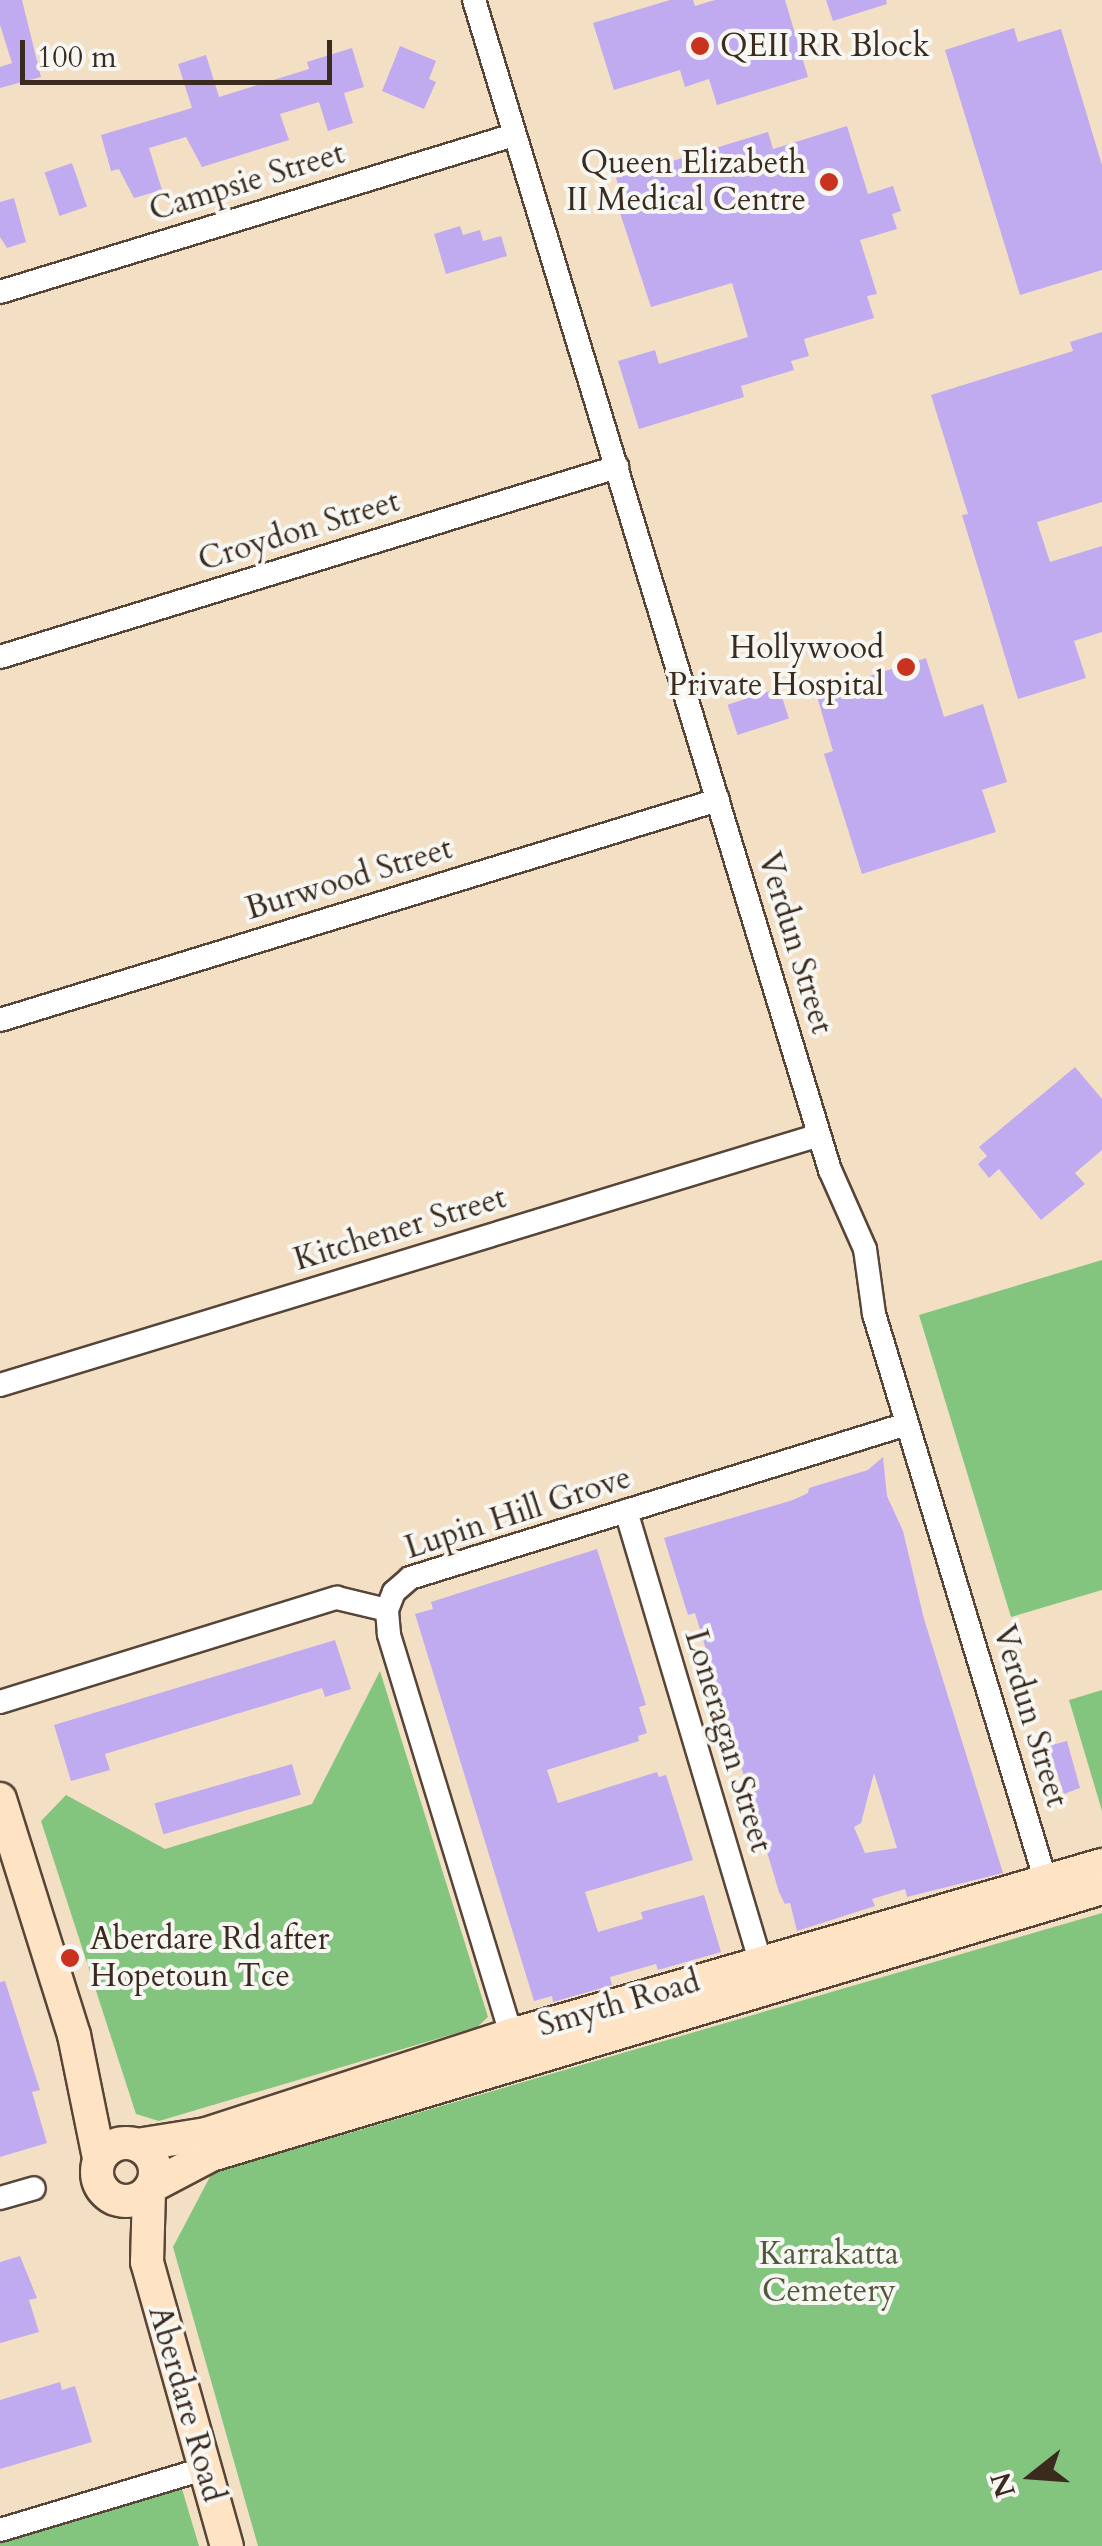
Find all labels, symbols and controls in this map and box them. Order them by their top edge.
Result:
scale bar [25,20,338,82]
place label: QEII RR Block [720,27,930,65]
marker: QEII RR Block [689,35,711,57]
text: 100 m [37,37,117,78]
street label: Campsie Street [145,134,349,230]
place label: Queen Elizabeth II Medical Centre [566,145,806,220]
marker: Queen Elizabeth II Medical Centre [816,169,842,195]
street label: Croydon Street [194,482,404,580]
place label: Hollywood Private Hospital [668,630,884,705]
marker: Hollywood Private Hospital [893,654,919,680]
street label: Burwood Street [241,829,457,929]
street label: Verdun Street [749,847,841,1039]
street label: Kitchener Street [289,1179,511,1279]
street label: Lupin Hill Grove [400,1458,636,1568]
street label: Verdun Street [984,1620,1076,1812]
street label: Loneragan Street [676,1625,780,1857]
place label: Aberdare Rd after Hopetoun Tce [90,1921,329,1996]
marker: Aberdare Rd after Hopetoun Tce [59,1947,81,1969]
street label: Smyth Road [534,1963,704,2045]
park label: Karrakatta Cemetery [759,2236,899,2311]
street label: Aberdare Road [140,2302,232,2506]
north arrow [982,2426,1082,2526]
text: N [982,2468,1025,2502]

